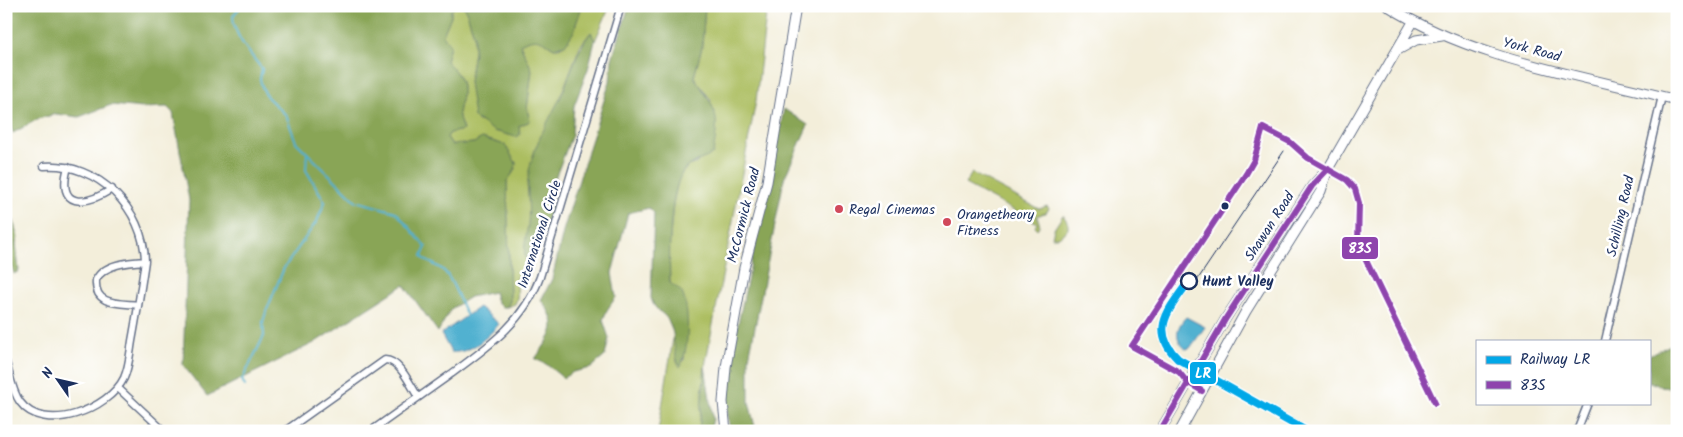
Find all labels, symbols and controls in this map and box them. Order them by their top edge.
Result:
street label: York Road [1500,32,1564,69]
street label: McCormick Road [721,164,767,265]
street label: Schilling Road [1601,173,1641,259]
street label: International Circle [512,177,568,291]
street label: Shawan Road [1239,187,1301,266]
place label: Regal Cinemas [849,199,935,221]
unlabelled marker [1220,201,1230,211]
marker: Regal Cinemas [833,203,845,215]
place label: Orangetheory Fitness [957,204,1034,242]
marker: Orangetheory Fitness [941,216,953,228]
line badge: 83S [1341,236,1379,260]
text: 83S [1348,238,1372,260]
place label: Hunt Valley [1202,271,1274,293]
marker: Hunt Valley [1180,272,1198,290]
legend [1476,340,1650,404]
text: Railway LR [1520,348,1590,372]
north arrow [32,354,82,404]
line badge: LR [1189,361,1217,385]
text: N [36,363,60,383]
text: LR [1195,363,1212,385]
text: 83S [1520,374,1546,398]

